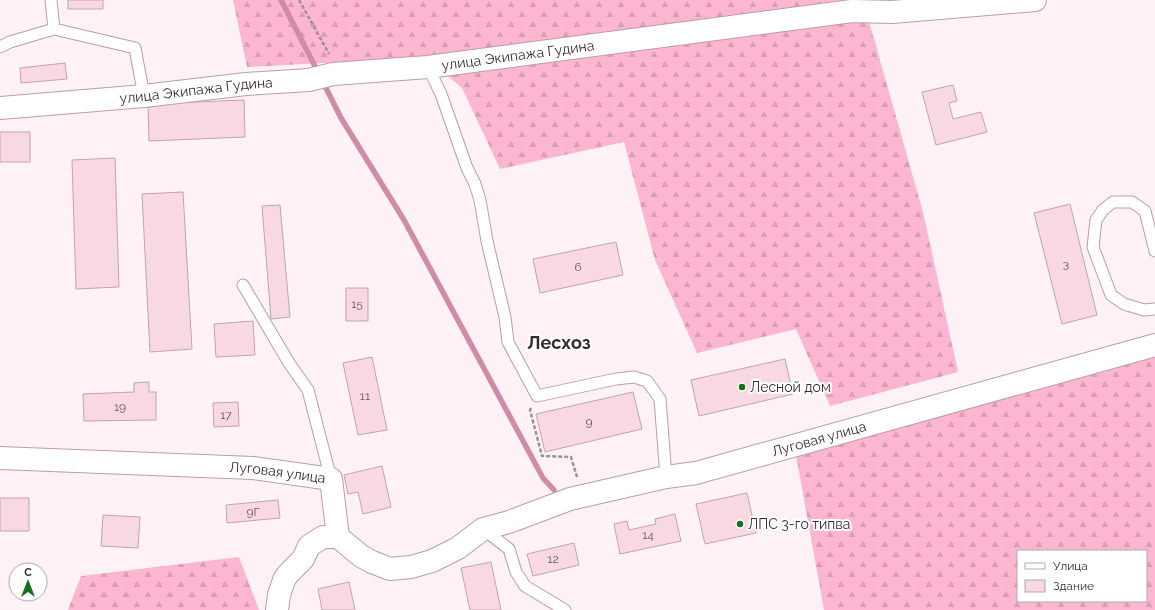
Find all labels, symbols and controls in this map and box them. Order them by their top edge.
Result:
street label: улица Экипажа Гудина [441,37,595,73]
street label: улица Экипажа Гудина [119,74,273,106]
house number: 3 [1063,257,1069,271]
house number: 6 [574,260,582,274]
house number: 15 [351,297,363,311]
district label: Лесхоз [527,332,591,353]
place label: Лесной дом [750,379,831,395]
marker: Лесной дом [737,382,747,392]
house number: 11 [360,389,370,403]
house number: 19 [114,400,126,414]
house number: 17 [220,408,232,422]
house number: 9 [585,415,593,429]
street label: Луговая улица [770,418,868,459]
street label: Луговая улица [229,459,327,486]
house number: 9Г [246,505,260,519]
place label: ЛПС 3-го типва [748,516,850,532]
marker: ЛПС 3-го типва [735,519,745,529]
house number: 14 [642,528,654,542]
legend [1017,550,1147,602]
house number: 12 [547,552,559,566]
text: Улица [1053,559,1088,573]
north arrow [8,562,48,602]
text: С [24,566,32,579]
text: Здание [1053,579,1094,593]

